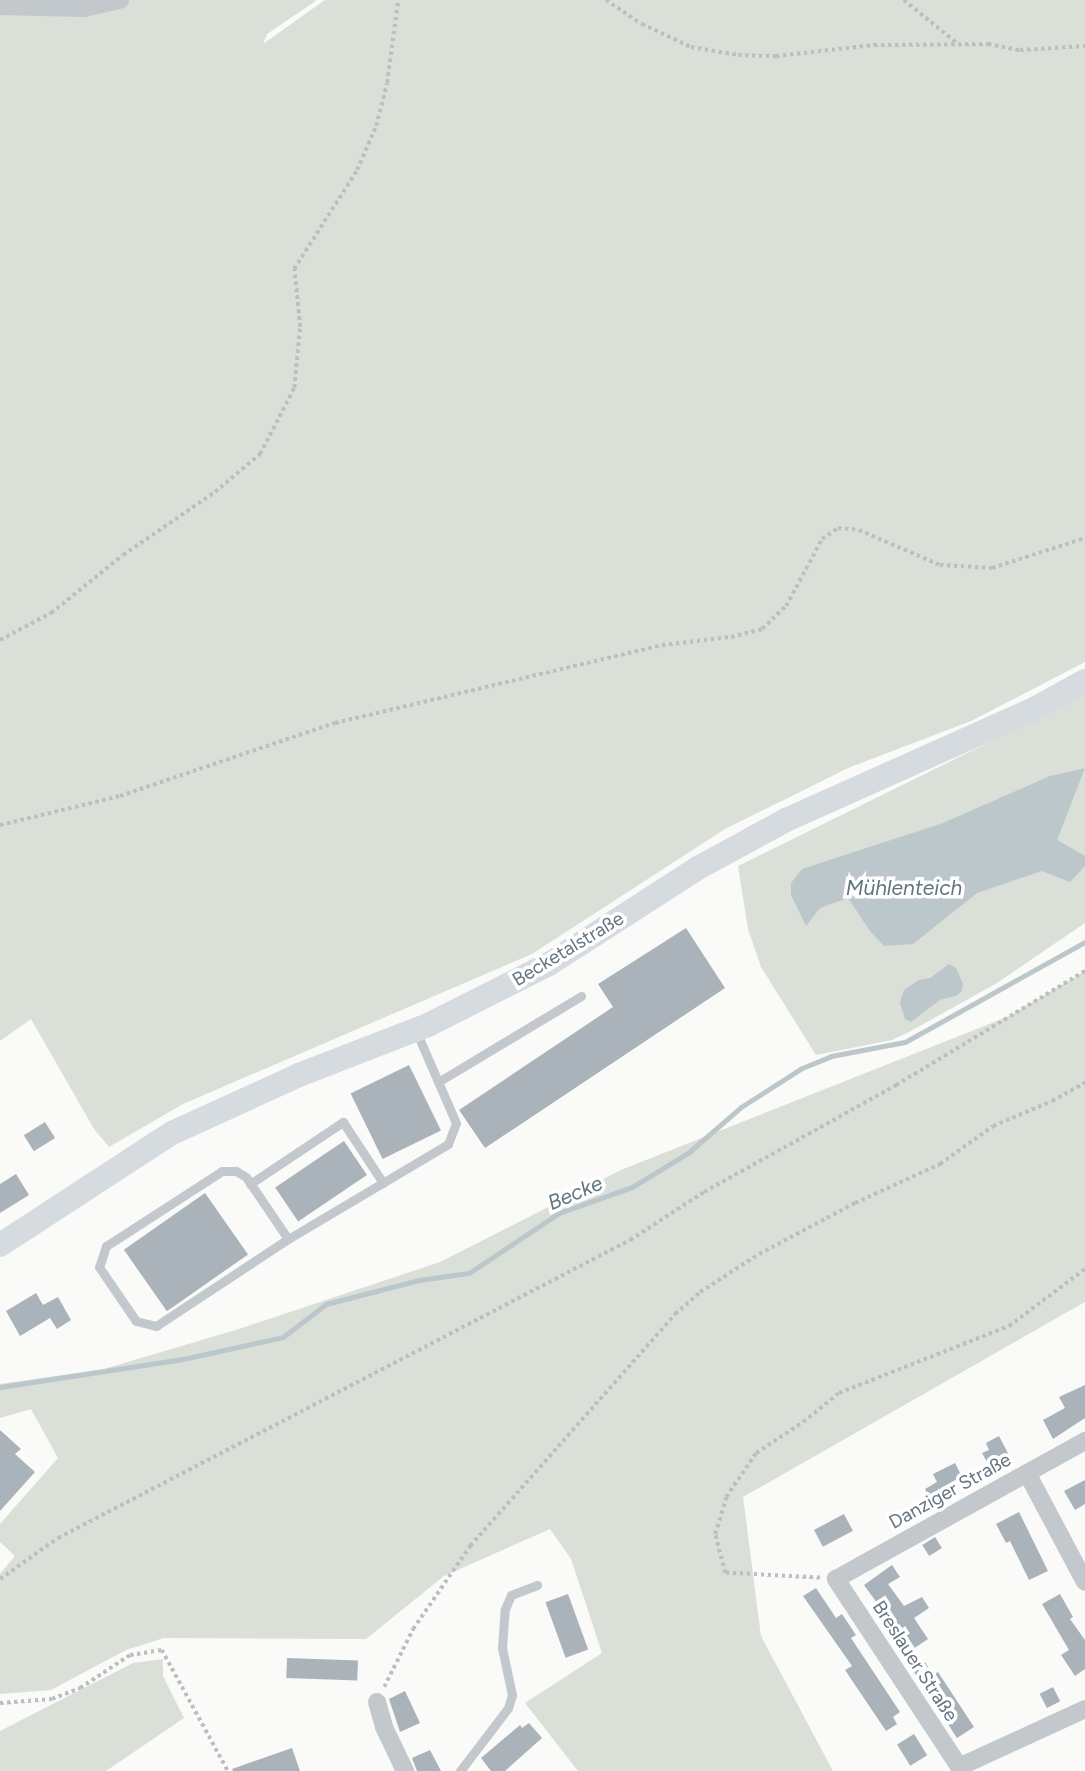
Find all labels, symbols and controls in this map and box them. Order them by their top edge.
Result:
water label: Mühlenteich [846,875,962,901]
street label: Becketalstraße [508,907,628,991]
water label: Becke [544,1170,606,1216]
street label: Danziger Straße [885,1448,1015,1534]
street label: Breslauer Straße [868,1596,962,1726]

